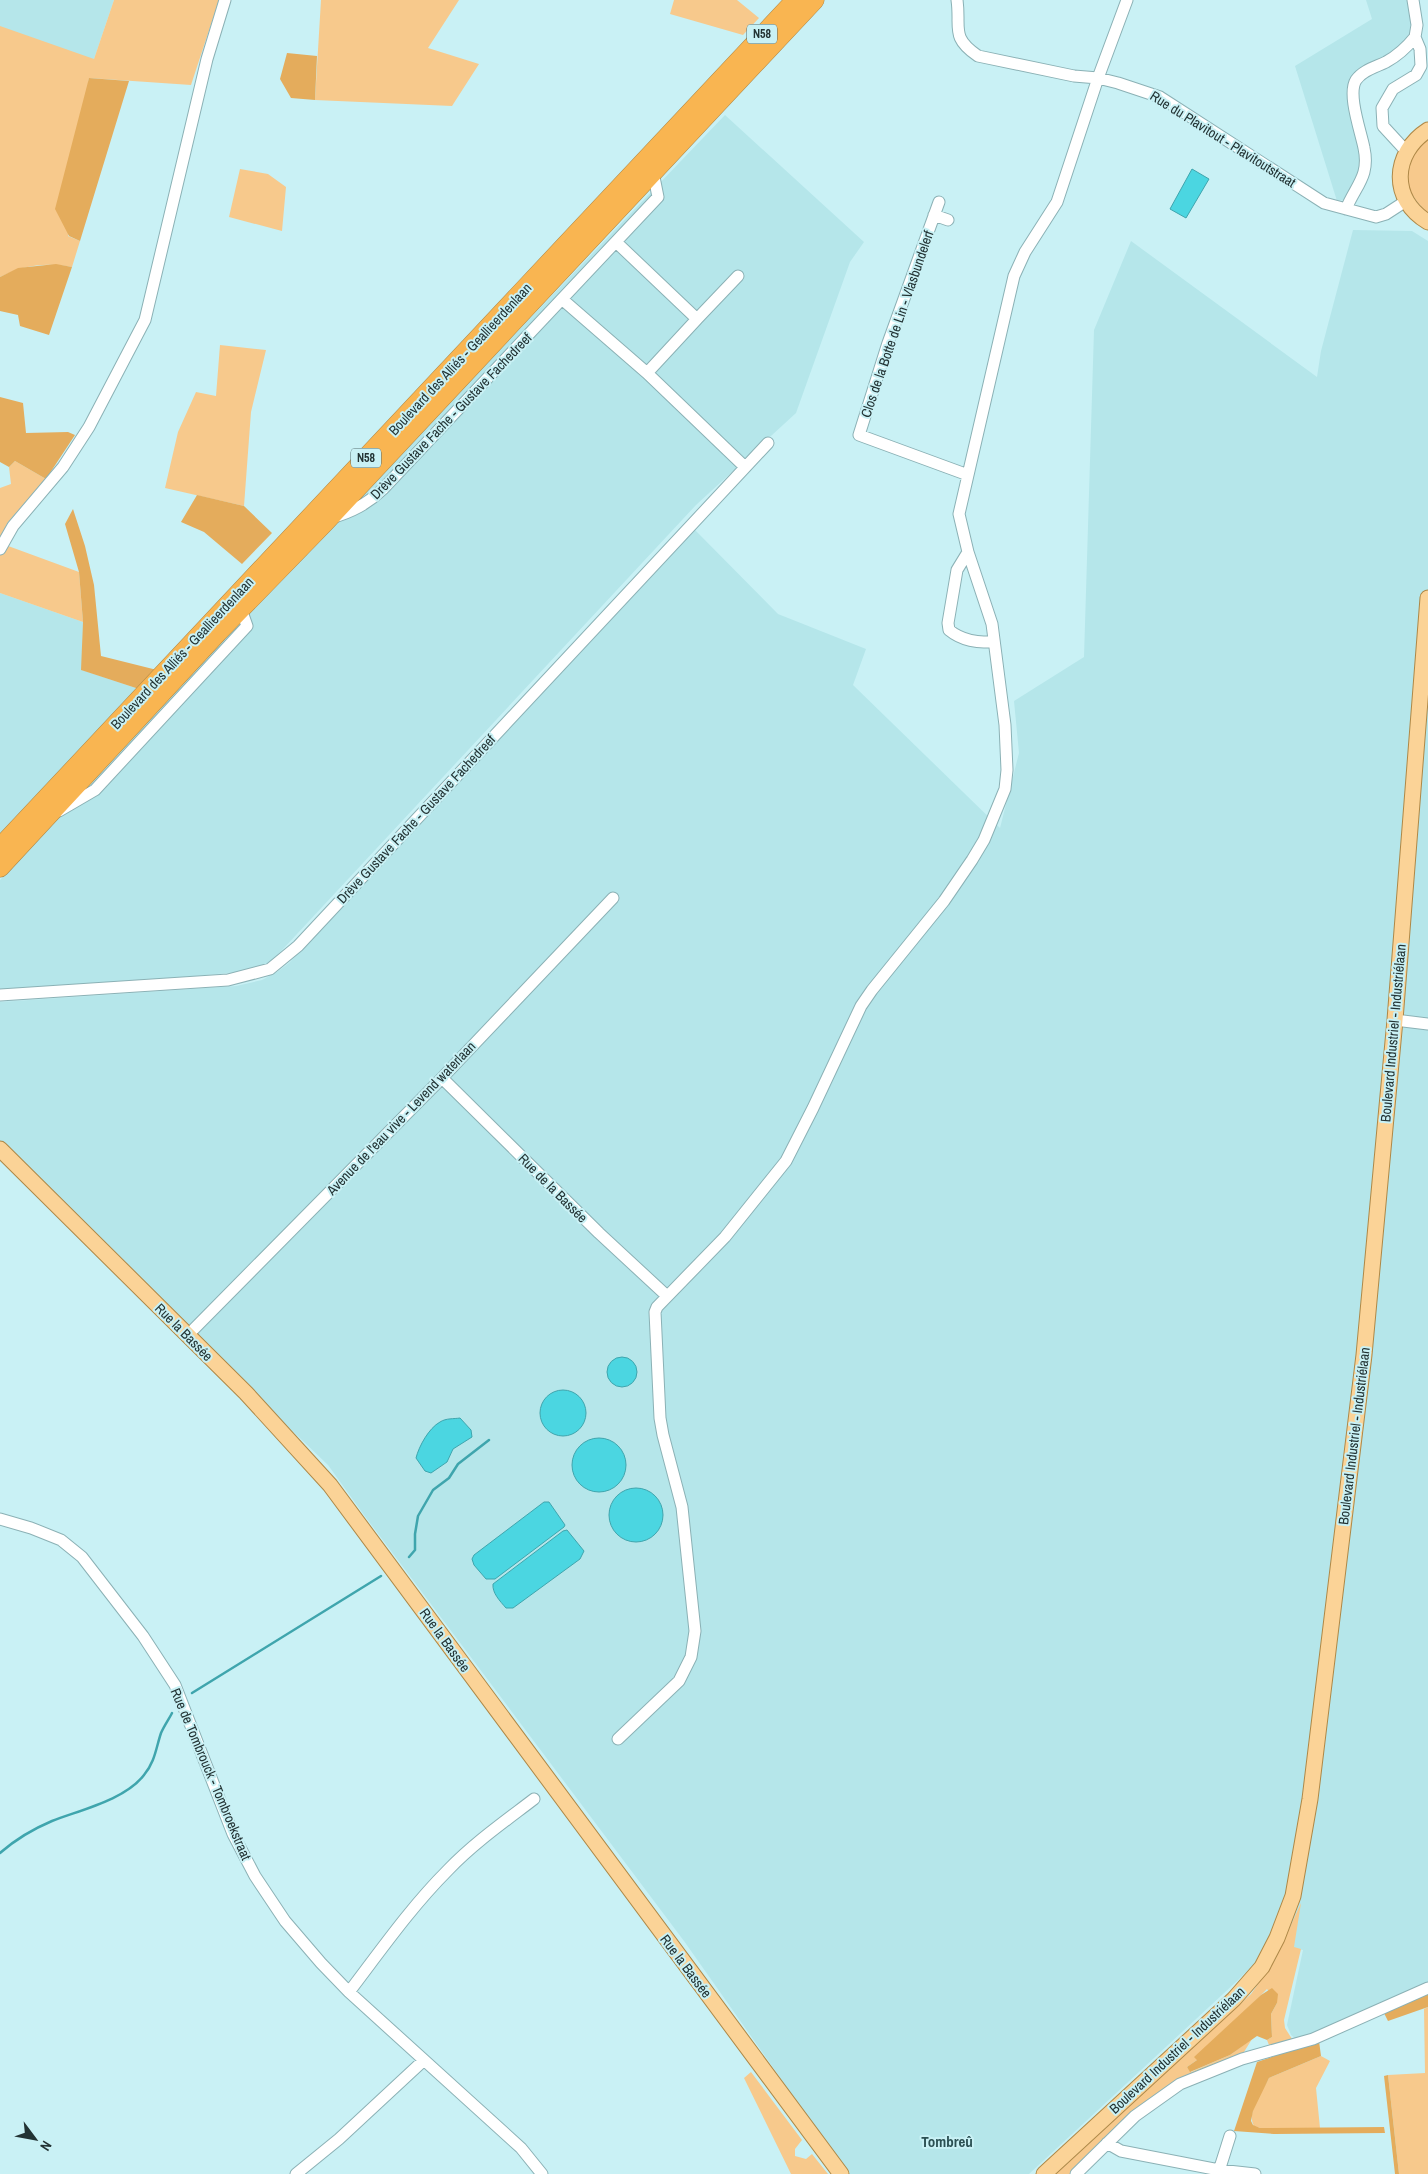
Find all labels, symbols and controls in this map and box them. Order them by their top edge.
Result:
road number: N58 [747,24,777,44]
street label: Rue du Plavitout - Plavitoutstraat [1147,87,1299,191]
street label: Clos de la Botte de Lin - Vlasbundelerf [856,227,938,420]
street label: Boulevard des Alliés - Geallieerdenlaan [385,279,535,439]
street label: Drève Gustave Fache - Gustave Fachedreef [366,328,536,503]
road number: N58 [351,448,381,468]
street label: Boulevard des Alliés - Geallieerdenlaan [107,573,257,733]
street label: Drève Gustave Fache - Gustave Fachedreef [333,730,500,907]
street label: Boulevard Industriel - Industriélaan [1376,943,1410,1123]
street label: Avenue de l'eau vive - Levend waterlaan [322,1037,479,1199]
street label: Rue de la Bassée [515,1150,591,1226]
street label: Rue la Bassée [151,1299,217,1365]
street label: Boulevard Industriel - Industriélaan [1334,1346,1374,1526]
street label: Rue la Bassée [416,1605,474,1675]
street label: Rue de Tombrouck - Tombroekstraat [167,1685,255,1863]
street label: Rue la Bassée [656,1931,716,2001]
street label: Boulevard Industriel - Industriélaan [1106,1982,1248,2118]
north arrow [10,2114,60,2164]
district label: Tombreû [921,2131,973,2152]
text: N [36,2138,56,2154]

